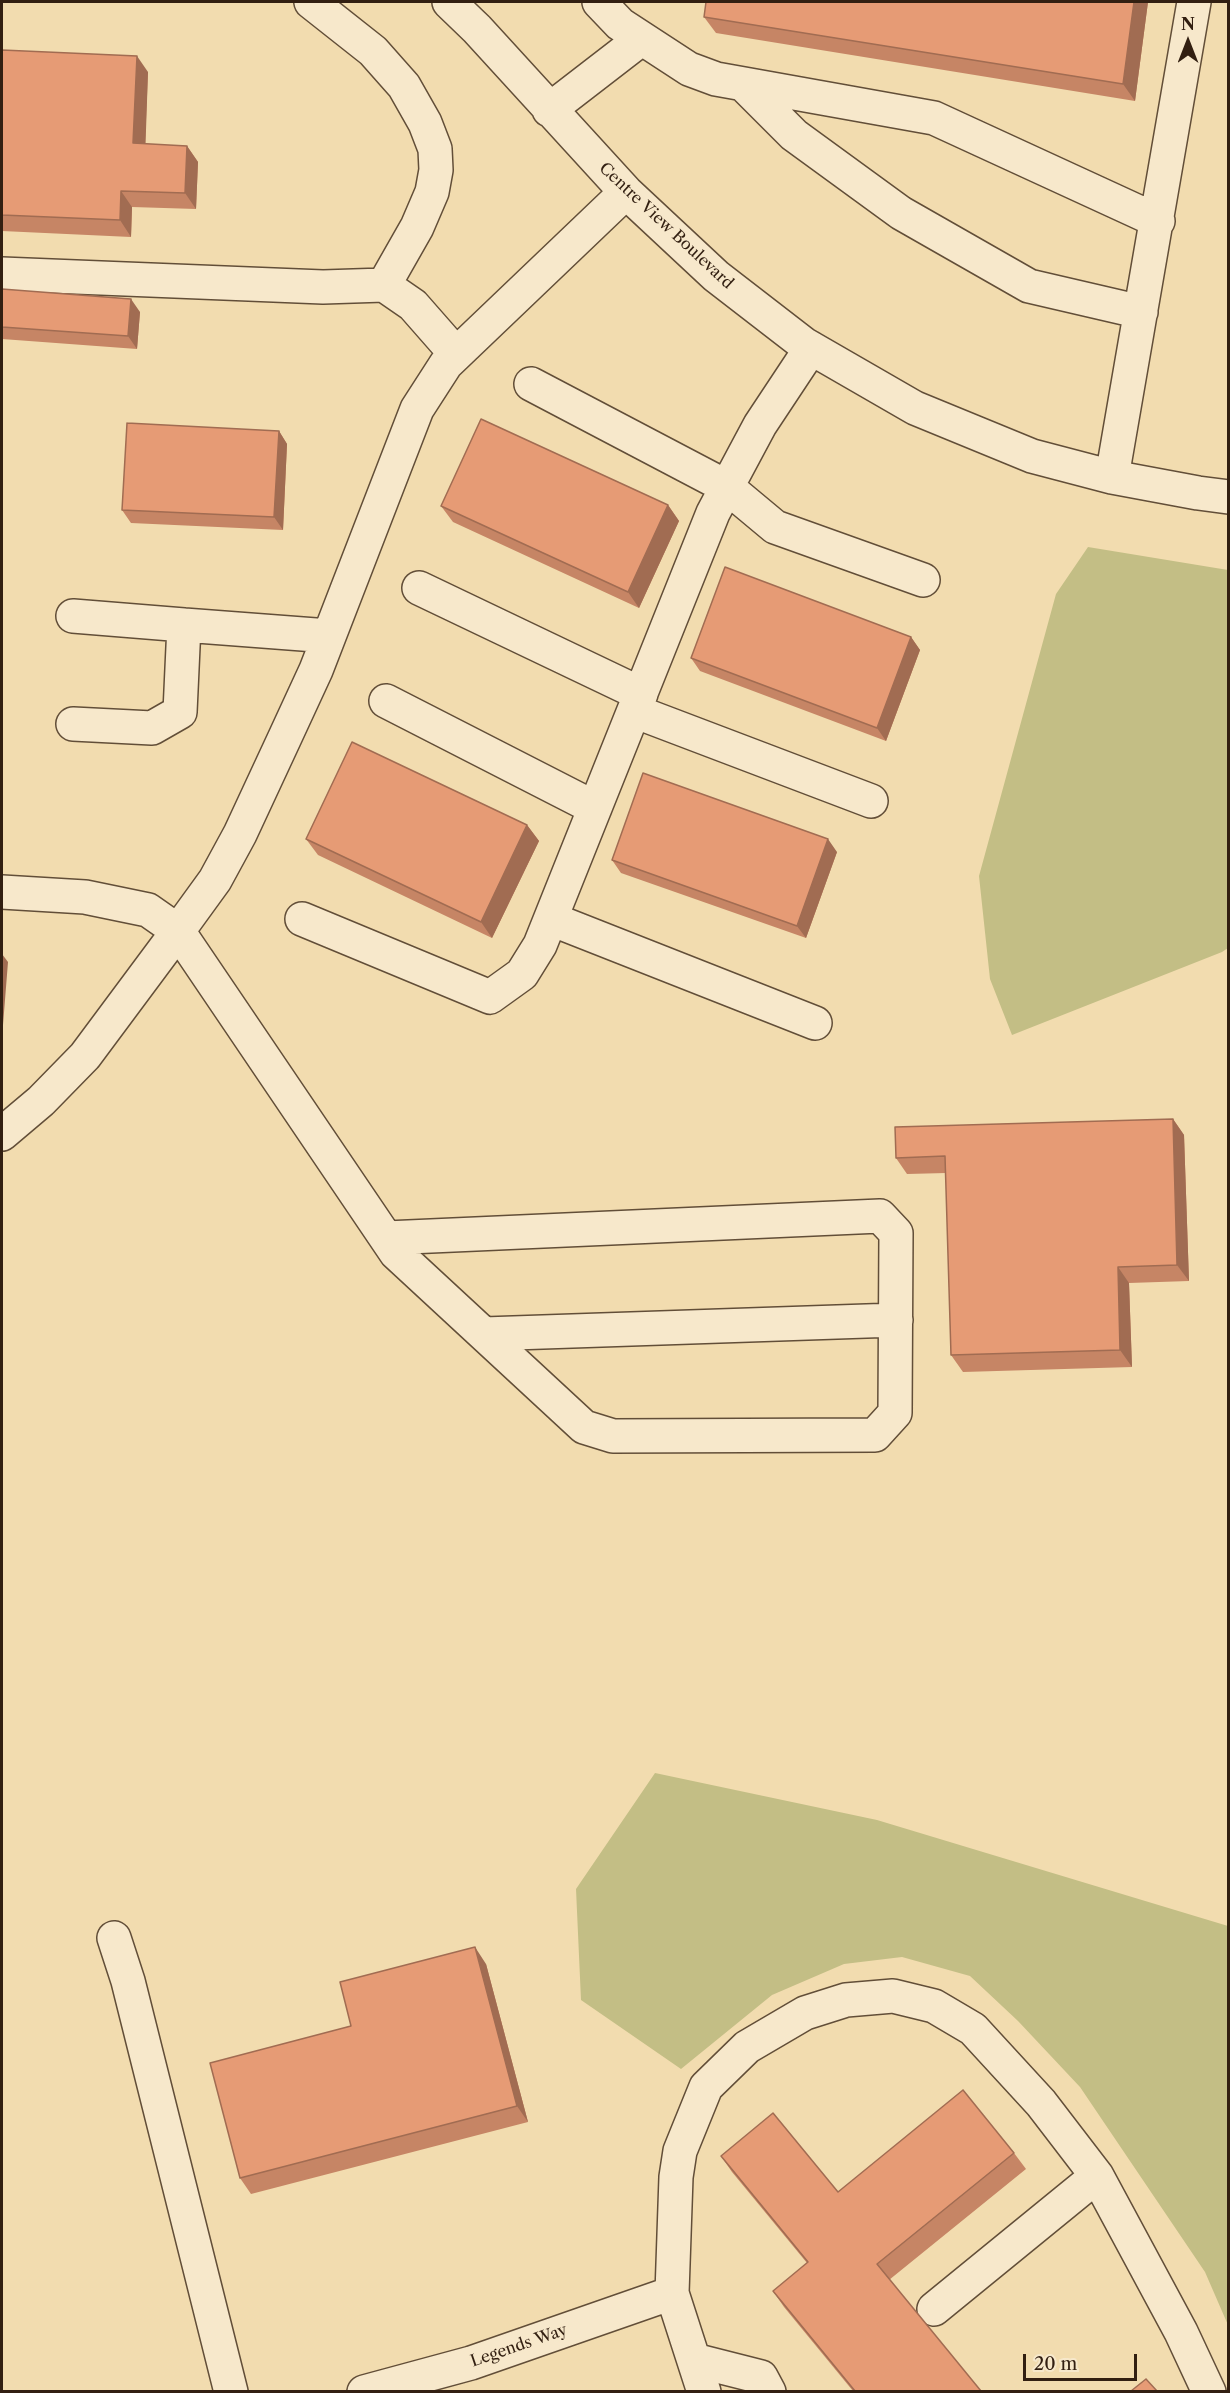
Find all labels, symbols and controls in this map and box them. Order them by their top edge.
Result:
north arrow [1158,12,1218,72]
text: N [1181,14,1195,34]
street label: Centre View Boulevard [595,159,737,293]
street label: Legends Way [468,2321,570,2371]
scale bar [1026,2342,1140,2380]
text: 20 m [1034,2353,1077,2375]

